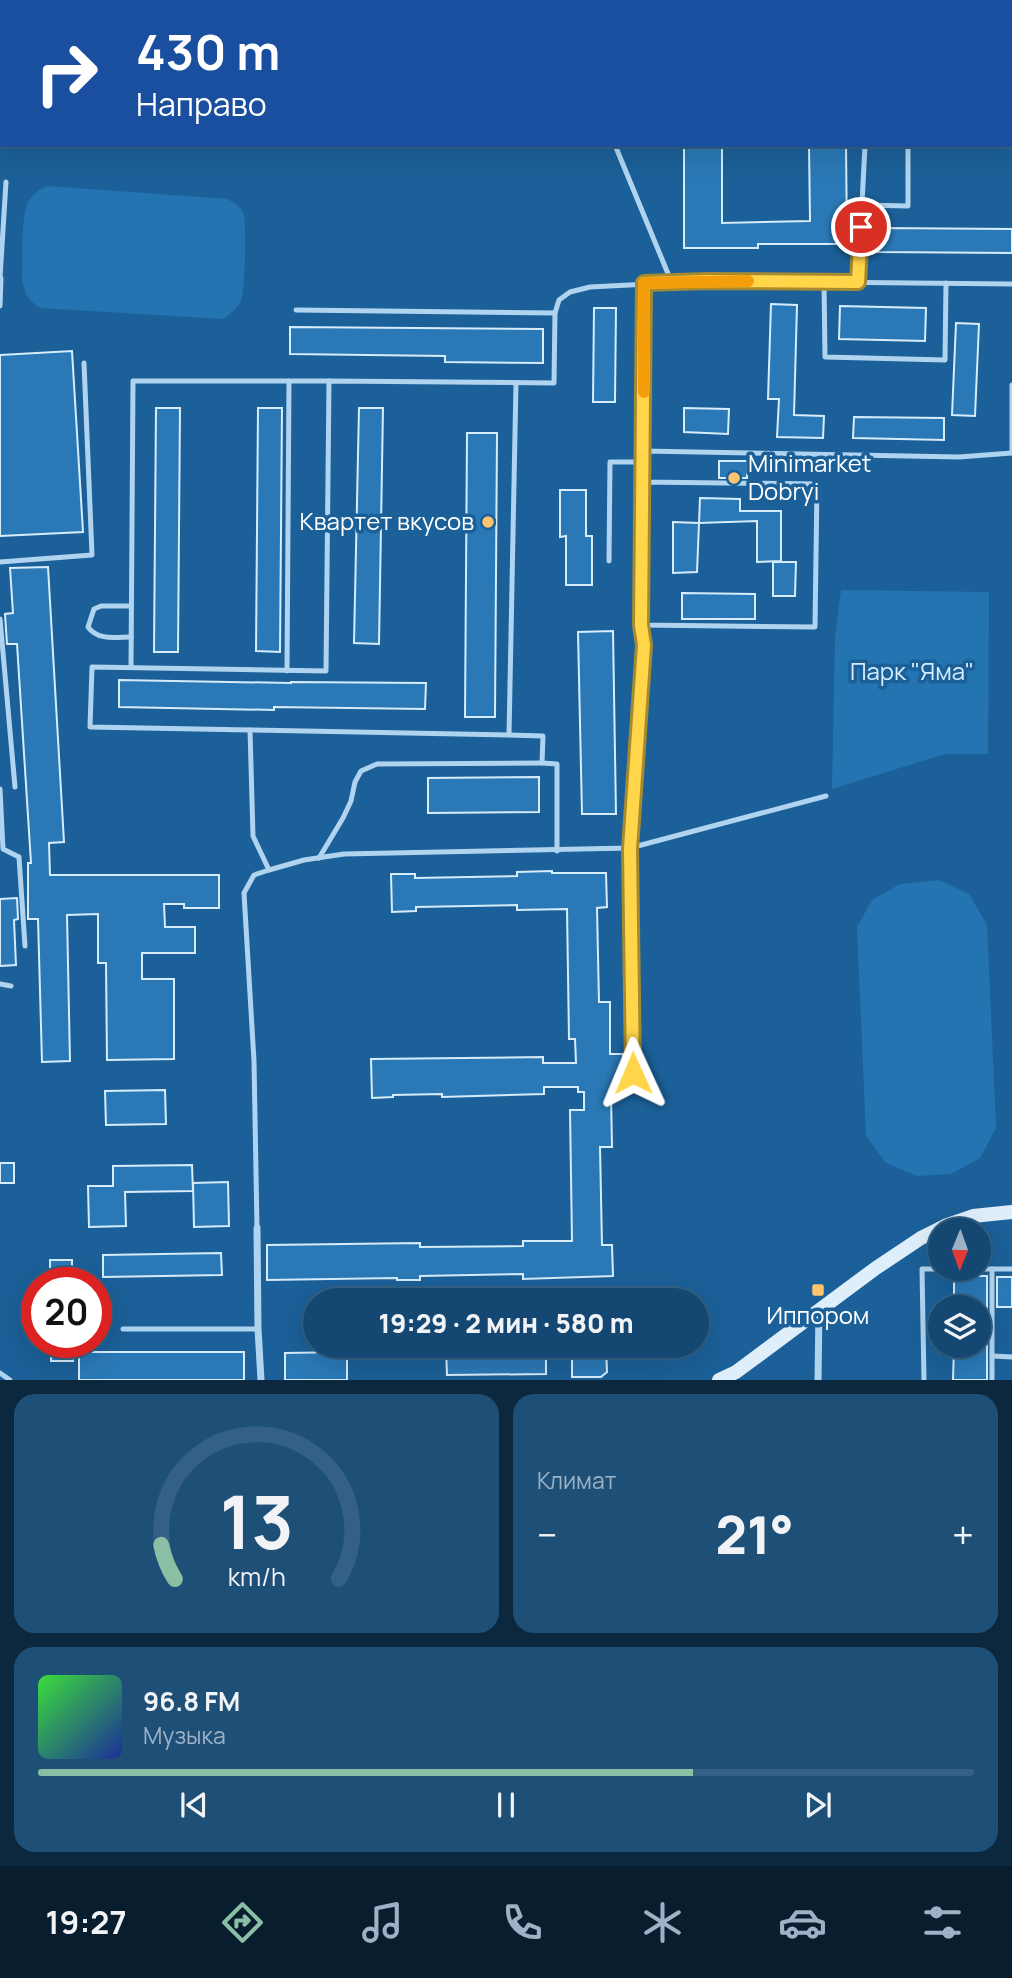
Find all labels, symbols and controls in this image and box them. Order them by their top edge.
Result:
text: 430 m [136,18,280,85]
icon: right [21,28,112,119]
text: Направо [136,82,267,126]
pin [831,197,891,257]
icon: arrive [842,208,880,246]
place label: Minimarket Dobryi [748,446,871,507]
marker: Minimarket Dobryi [726,470,742,486]
place label: Квартет вкусов [299,504,474,537]
marker: Квартет вкусов [480,514,496,530]
park label: Парк "Яма" [850,654,974,687]
position arrow [596,1036,670,1110]
north arrow [928,1218,990,1281]
map controls [928,1218,991,1358]
speed limit sign: 20 [21,1267,112,1358]
marker: Иппором [810,1282,826,1298]
button: layers [928,1295,991,1358]
place label: Иппором [767,1298,869,1331]
text: 19:29 · 2 мин · 580 m [378,1305,634,1341]
text: Климат [537,1464,616,1496]
text: 13 [219,1472,294,1572]
text: 21° [716,1499,794,1570]
text: − [537,1508,558,1560]
text: + [952,1508,974,1560]
text: km/h [227,1559,286,1594]
text: 96.8 FM [143,1683,240,1719]
text: Музыка [143,1719,226,1751]
icon: previous [175,1786,213,1824]
icon: pause [487,1786,525,1824]
icon: next [799,1786,837,1824]
icon: directions [218,1898,267,1947]
icon: music [358,1898,407,1947]
icon: phone [498,1898,547,1947]
icon: climate [638,1898,687,1947]
icon: car [778,1898,827,1947]
icon: filters [918,1898,967,1947]
text: 19:27 [46,1900,127,1944]

